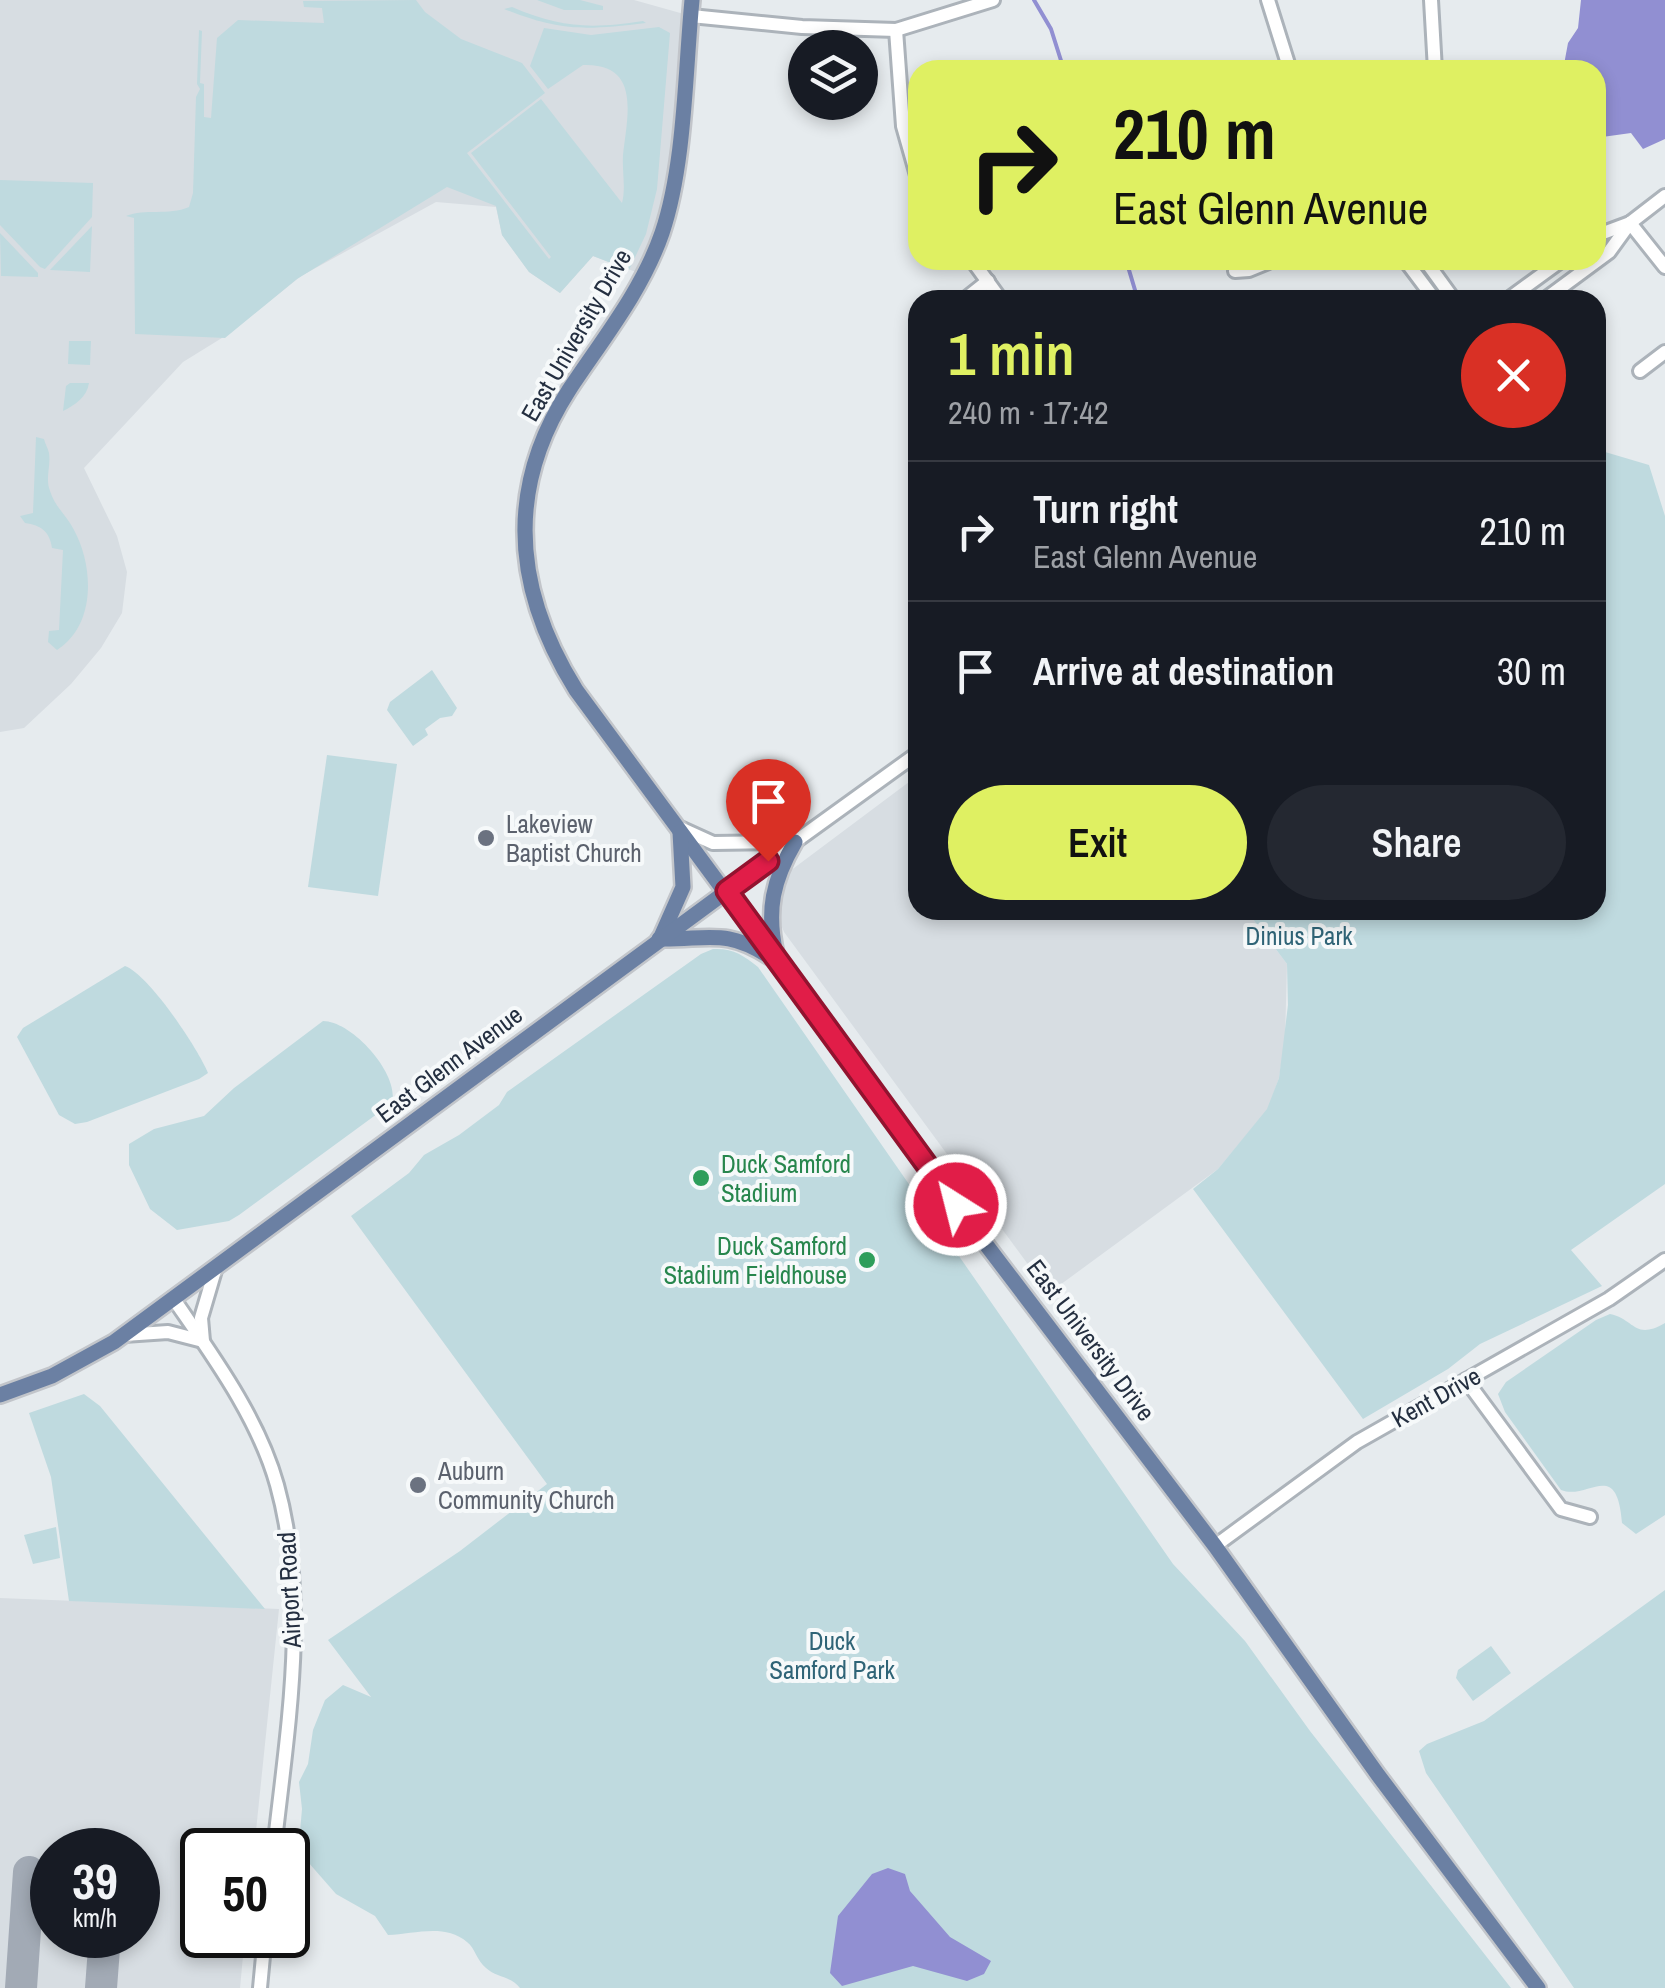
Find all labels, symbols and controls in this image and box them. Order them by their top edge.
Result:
map controls [788,30,878,120]
button: layers [788,30,878,120]
text: 210 m [1113,87,1276,181]
icon: right [948,100,1078,230]
text: East Glenn Avenue [1113,177,1428,238]
street label: East University Drive [513,243,639,427]
text: 1 min [948,313,1075,394]
button: close [1461,323,1566,428]
text: 240 m · 17:42 [948,391,1108,434]
text: Turn right [1033,484,1178,535]
icon: right [948,504,1003,559]
text: 210 m [1479,506,1566,557]
text: East Glenn Avenue [1033,535,1257,578]
icon: arrive [948,644,1003,699]
text: Arrive at destination [1033,646,1334,697]
text: 30 m [1497,646,1566,697]
pin [726,759,811,862]
icon: arrive [741,774,796,829]
button: Exit [948,785,1247,900]
button: Share [1267,785,1566,900]
place label: Lakeview Baptist Church [506,807,642,870]
marker: Lakeview Baptist Church [475,827,497,849]
park label: Dinius Park [1245,919,1353,953]
street label: East Glenn Avenue [369,998,529,1130]
place label: Duck Samford Stadium [721,1147,851,1210]
position arrow [904,1153,1008,1257]
marker: Duck Samford Stadium [690,1167,712,1189]
place label: Duck Samford Stadium Fieldhouse [664,1229,847,1292]
marker: Duck Samford Stadium Fieldhouse [856,1249,878,1271]
street label: East University Drive [1019,1252,1163,1428]
street label: Kent Drive [1385,1359,1487,1435]
place label: Auburn Community Church [437,1454,615,1517]
marker: Auburn Community Church [407,1474,429,1496]
street label: Airport Road [269,1531,309,1650]
park label: Duck Samford Park [769,1624,895,1687]
speed limit sign: 50 [180,1828,310,1958]
text: 39 [72,1847,118,1915]
text: km/h [73,1901,117,1935]

